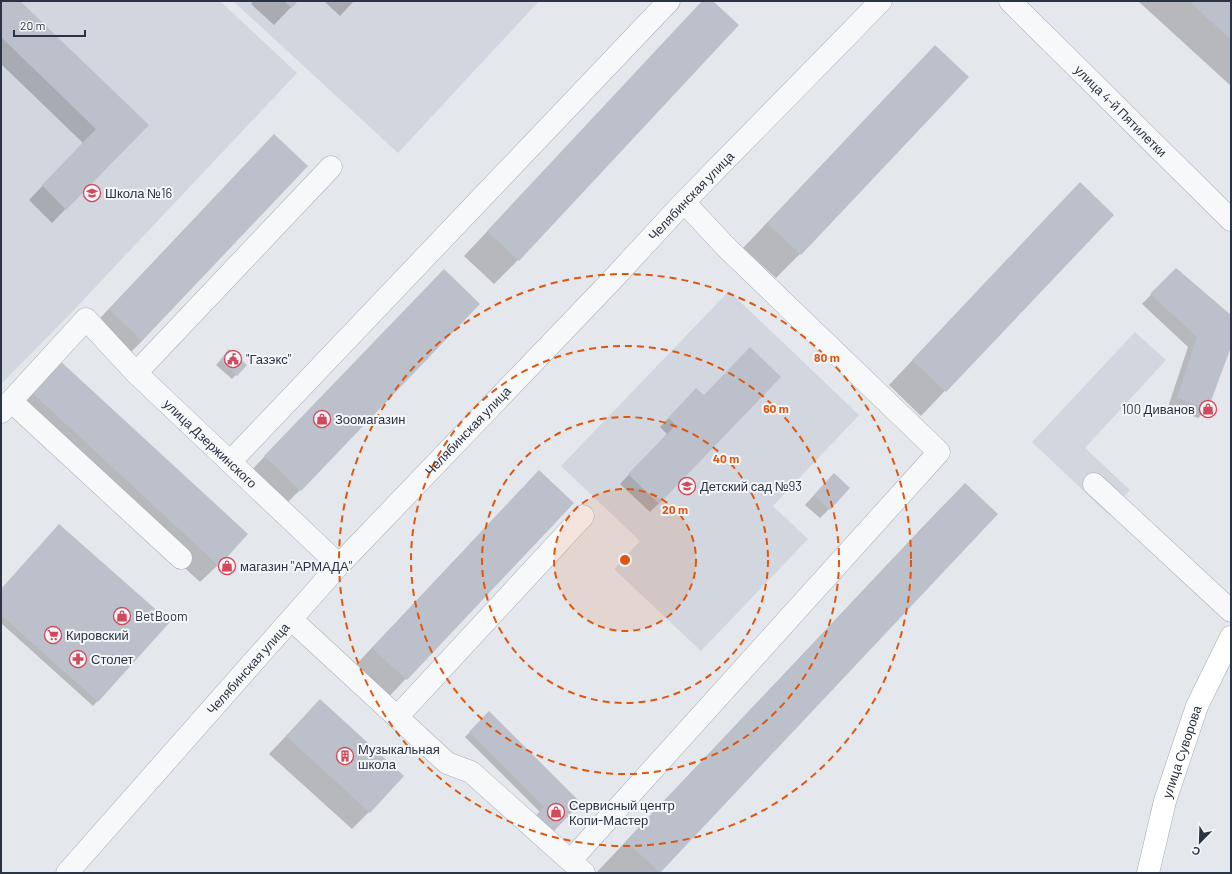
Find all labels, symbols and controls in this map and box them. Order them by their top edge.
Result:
scale bar [14,12,85,38]
text: 20 m [20,18,46,32]
street label: улица 4-й Пятилетки [1071,62,1170,160]
street label: Челябинская улица [645,147,738,244]
school or university icon: Школа №16 [82,183,102,203]
place label: Школа №16 [105,185,173,201]
public building icon: "Газэкс" [223,349,243,369]
text: 80 m [814,350,840,364]
place label: "Газэкс" [246,351,292,367]
street label: Челябинская улица [421,382,515,478]
street label: улица Дзержинского [160,396,260,491]
shop icon: 100 Диванов [1198,399,1218,419]
text: 60 m [763,401,789,415]
place label: 100 Диванов [1122,401,1195,417]
shop icon: Зоомагазин [312,409,332,429]
place label: Зоомагазин [335,411,405,427]
text: 40 m [713,451,739,465]
school or university icon: Детский сад №93 [677,476,697,496]
place label: Детский сад №93 [700,478,802,494]
text: 20 m [662,502,688,516]
centre of rings [618,553,632,567]
shop icon: магазин "АРМАДА" [217,556,237,576]
place label: магазин "АРМАДА" [240,558,353,574]
shop icon: BetBoom [112,606,132,626]
place label: BetBoom [135,608,188,624]
street label: Челябинская улица [203,619,293,718]
supermarket icon: Кировский [43,625,63,645]
place label: Кировский [66,627,129,643]
pharmacy icon: Столет [68,649,88,669]
place label: Столет [91,651,134,667]
street label: улица Суворова [1159,703,1205,800]
place label: Музыкальная школа [358,741,440,772]
building icon: Музыкальная школа [335,746,355,766]
place label: Сервисный центр Копи-Мастер [569,797,675,828]
shop icon: Сервисный центр Копи-Мастер [546,802,566,822]
north arrow [1180,822,1220,862]
text: С [1190,844,1202,859]

